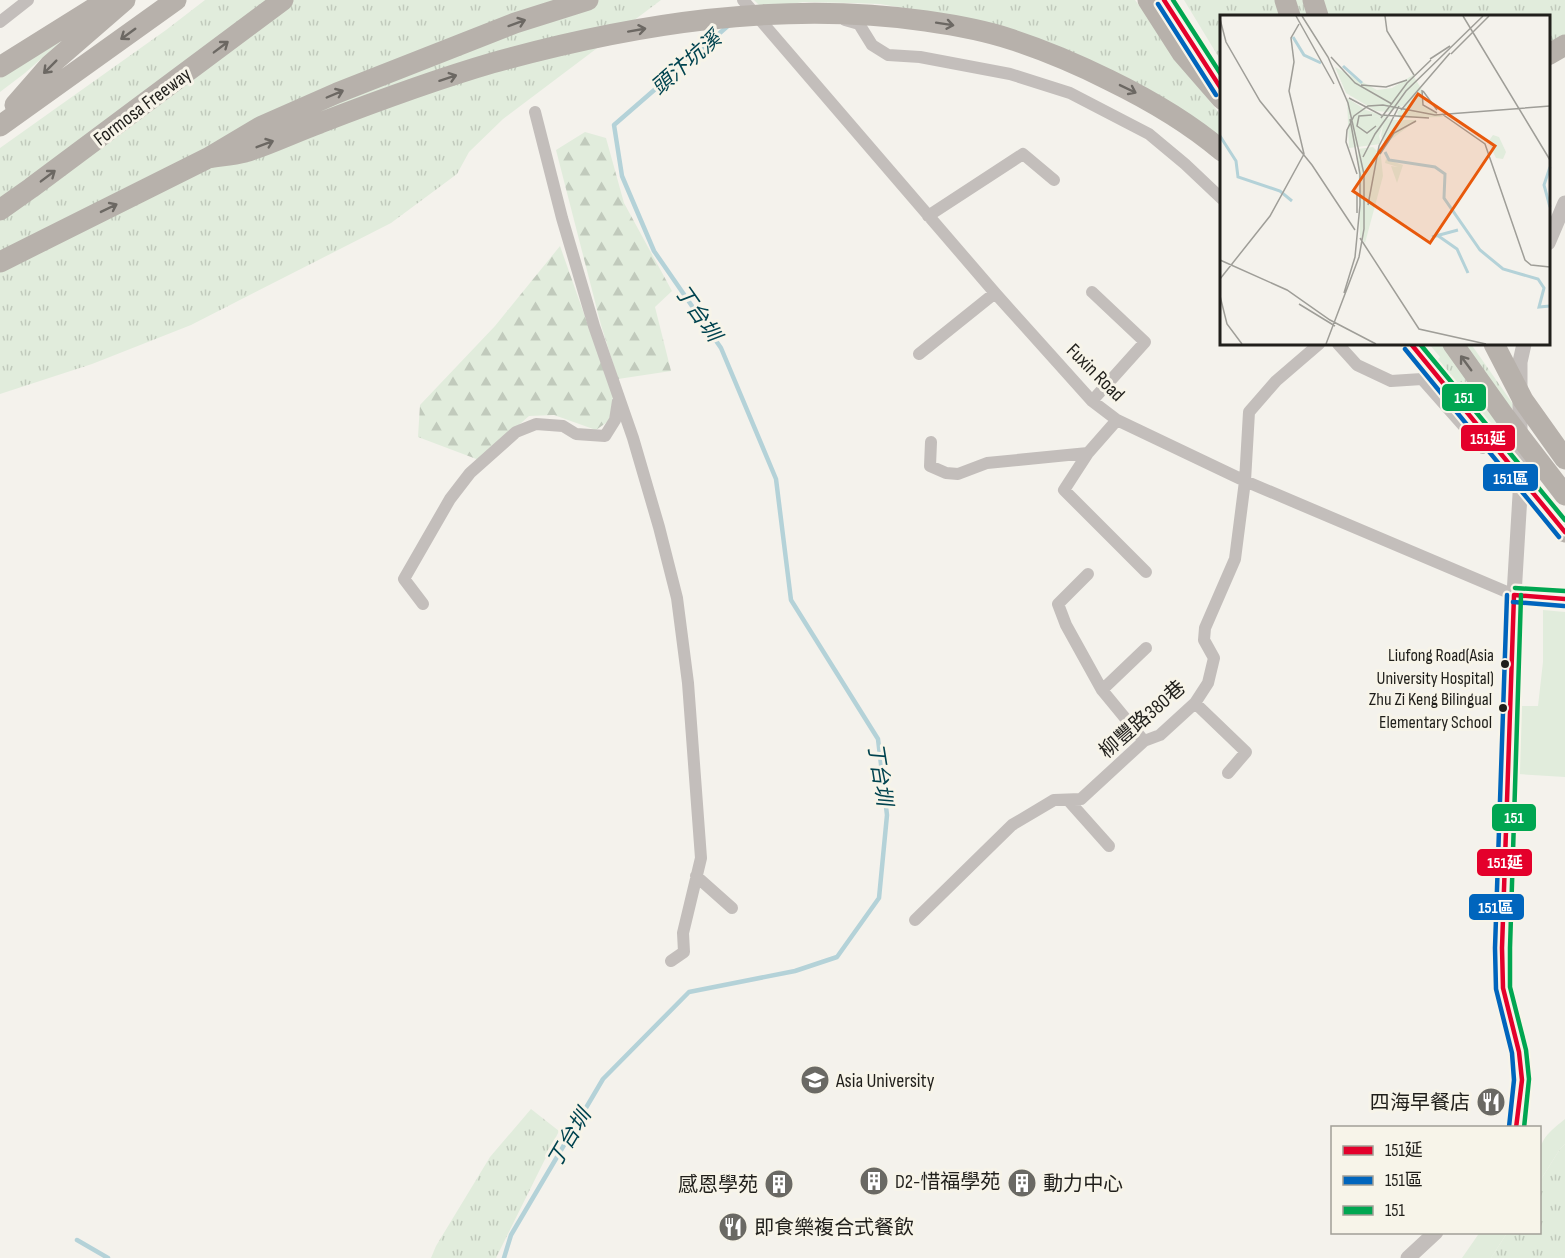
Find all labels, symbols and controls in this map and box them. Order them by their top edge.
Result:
inset map [1220,15,1550,345]
one-way arrow [507,17,526,28]
one-way arrow [935,19,955,30]
one-way arrow [626,24,646,35]
water label: 頭汴坑溪 [646,24,728,100]
one-way arrow [121,28,137,40]
one-way arrow [213,41,229,54]
one-way arrow [42,59,57,74]
street label: Formosa Freeway [89,62,196,151]
one-way arrow [438,71,457,82]
one-way arrow [1119,84,1137,96]
one-way arrow [325,88,344,99]
one-way arrow [255,138,274,149]
one-way arrow [39,170,55,182]
one-way arrow [99,201,117,213]
water label: 丁台圳 [669,280,728,349]
street label: Fuxin Road [1061,339,1129,407]
one-way arrow [1460,356,1472,372]
line badge: 151 [1441,383,1487,412]
text: 151 [1454,389,1475,408]
line badge: 151延 [1460,424,1516,452]
text: 151延 [1470,430,1506,449]
line badge: 151區 [1482,463,1539,492]
text: 151區 [1493,470,1529,489]
place label: Liufong Road(Asia University Hospital) [1376,645,1494,689]
marker: Liufong Road(Asia University Hospital) [1499,658,1511,670]
street label: 柳豐路380巷 [1095,676,1191,764]
place label: Zhu Zi Keng Bilingual Elementary School [1369,689,1492,733]
marker: Zhu Zi Keng Bilingual Elementary School [1497,702,1509,714]
water label: 丁台圳 [862,741,897,810]
line badge: 151 [1491,803,1537,832]
text: 151 [1504,809,1525,828]
line badge: 151延 [1476,848,1533,877]
text: 151延 [1487,854,1523,873]
line badge: 151區 [1468,893,1525,921]
text: 151區 [1478,899,1514,918]
school or university icon: Asia University [799,1064,831,1096]
place label: Asia University [835,1069,935,1093]
restaurant icon: 四海早餐店 [1475,1086,1507,1118]
place label: 四海早餐店 [1370,1091,1470,1115]
water label: 丁台圳 [542,1102,598,1172]
legend [1331,1126,1541,1234]
text: 151延 [1385,1140,1423,1161]
building icon: D2-惜福學苑 [858,1165,890,1197]
building icon: 動力中心 [1006,1167,1038,1199]
building icon: 感恩學苑 [763,1168,795,1200]
place label: D2-惜福學苑 [895,1170,1000,1194]
text: 151區 [1385,1170,1423,1191]
place label: 動力中心 [1043,1172,1123,1196]
place label: 感恩學苑 [678,1173,758,1197]
text: 151 [1385,1200,1406,1221]
restaurant icon: 即食樂複合式餐飲 [717,1211,749,1243]
place label: 即食樂複合式餐飲 [754,1216,914,1240]

